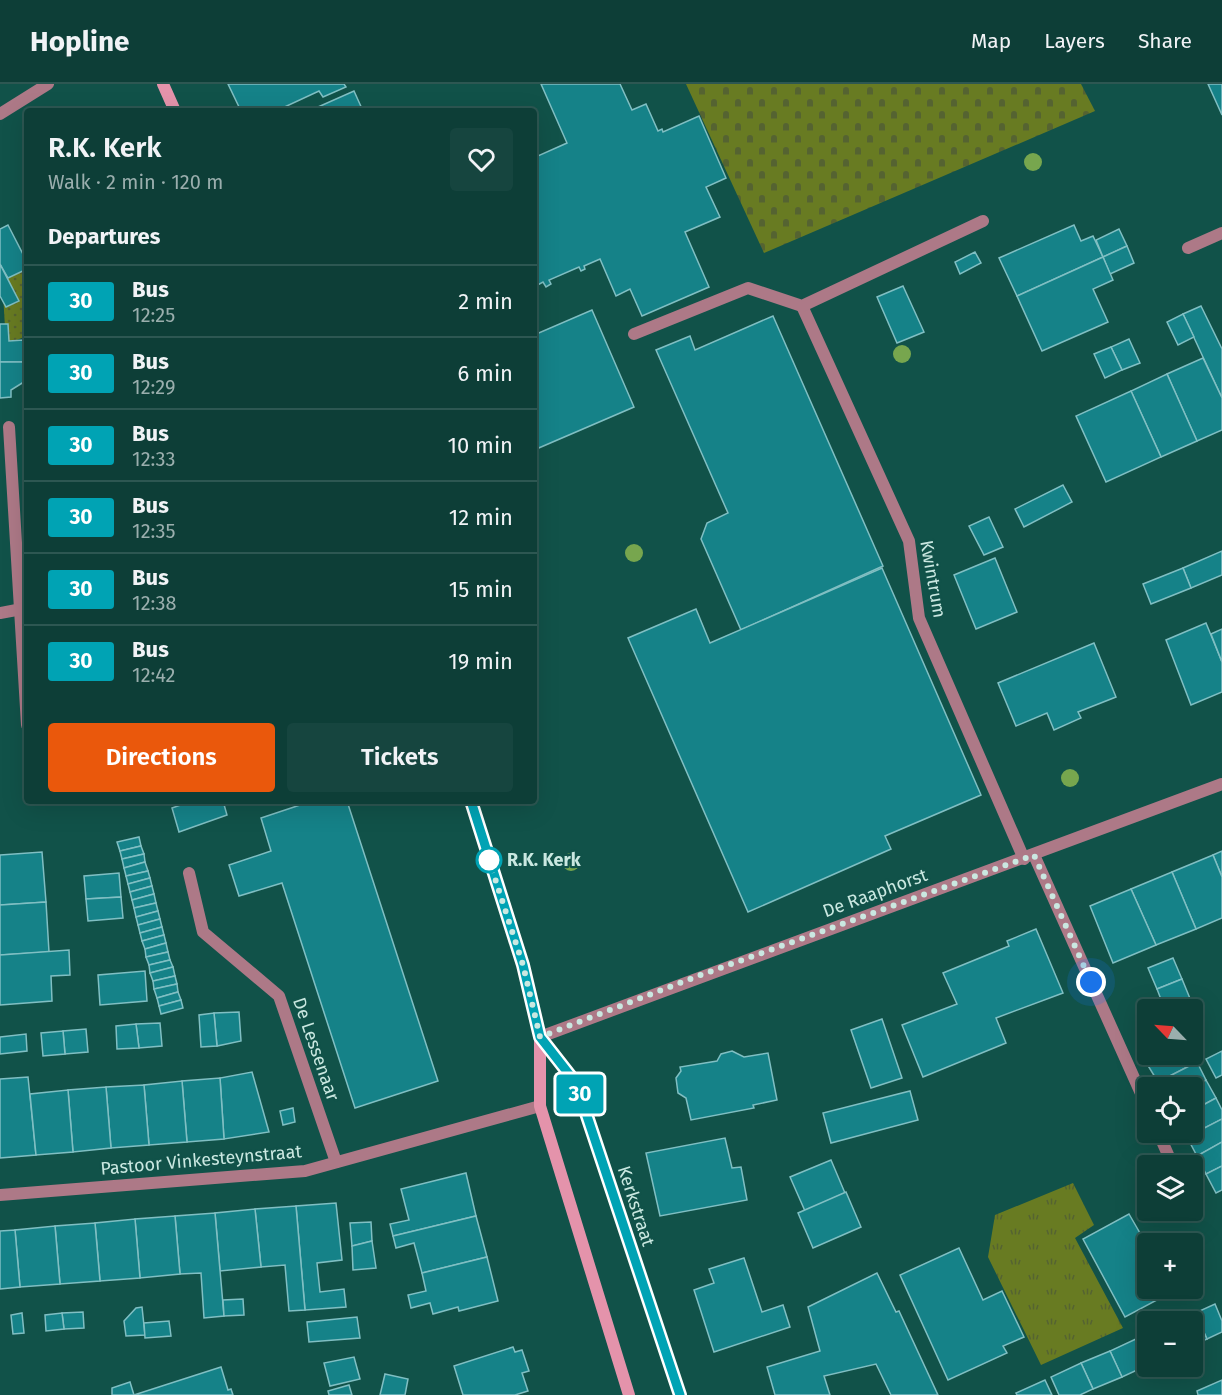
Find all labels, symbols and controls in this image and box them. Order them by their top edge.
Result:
text: Hopline [30,25,130,58]
text: Map [971,28,1011,54]
text: Layers [1044,28,1105,54]
text: Share [1138,28,1192,54]
button: heart [450,128,513,191]
text: R.K. Kerk [48,131,162,164]
text: Walk · 2 min · 120 m [48,170,223,194]
text: Departures [48,223,160,250]
text: Bus [132,276,169,303]
text: 30 [69,288,93,314]
text: 2 min [458,288,513,315]
text: 12:25 [132,303,175,327]
text: Bus [132,348,169,375]
text: 30 [69,360,93,386]
text: 6 min [457,360,513,387]
text: 12:29 [132,375,176,399]
text: Bus [132,420,169,447]
text: 30 [69,432,93,458]
text: 10 min [447,432,513,459]
text: 12:33 [132,447,176,471]
text: Bus [132,492,169,519]
text: 30 [69,504,93,530]
text: 12 min [449,504,513,531]
text: 12:35 [132,519,176,543]
street label: Kwintrum [915,538,951,620]
text: Bus [132,564,169,591]
text: 30 [69,576,93,602]
text: 15 min [449,576,513,603]
text: 12:38 [132,591,177,615]
text: Bus [132,636,169,663]
text: 30 [69,648,93,674]
text: 19 min [448,648,513,675]
text: 12:42 [132,663,175,687]
button: Directions [48,723,275,792]
button: Tickets [287,723,513,792]
marker: R.K. Kerk [476,847,502,873]
place label: R.K. Kerk [507,849,582,871]
street label: De Raaphorst [820,864,931,922]
your location [1076,967,1106,997]
street label: De Lessenaar [288,994,344,1104]
north arrow [1137,999,1203,1065]
map controls [1137,999,1203,1377]
line badge: 30 [553,1074,607,1114]
button: locate [1137,1077,1203,1143]
text: 30 [568,1081,592,1107]
street label: Pastoor Vinkesteynstraat [99,1140,303,1180]
button: layers [1137,1155,1203,1221]
street label: Kerkstraat [613,1163,660,1250]
button: + [1137,1233,1203,1299]
button: − [1137,1311,1203,1377]

